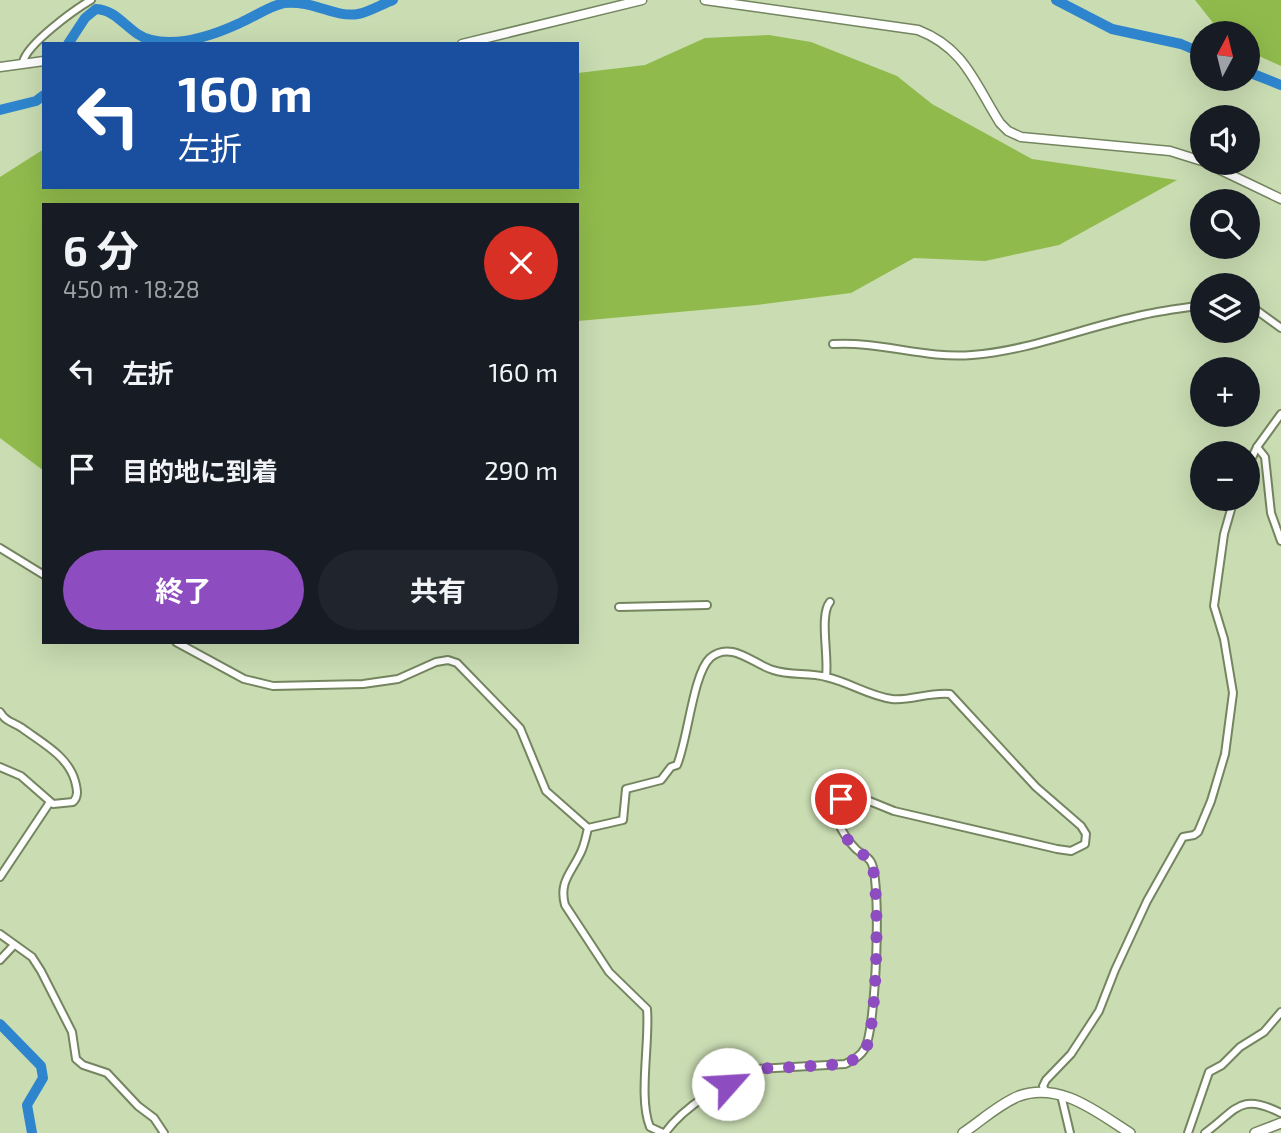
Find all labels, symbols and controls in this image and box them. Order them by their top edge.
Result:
north arrow [1190,21,1260,91]
map controls [1190,21,1260,511]
text: 160 m [178,63,313,122]
icon: left [63,70,154,161]
button: sound [1190,105,1260,175]
text: 左折 [178,128,242,166]
button: search [1190,189,1260,259]
text: 6 分 [63,224,139,274]
button: close [484,226,558,300]
button: layers [1190,273,1260,343]
text: 450 m · 18:28 [63,275,200,303]
icon: left [63,352,101,390]
text: 160 m [489,356,558,387]
text: 左折 [122,357,174,388]
button: + [1190,357,1260,427]
button: − [1190,441,1260,511]
icon: arrive [63,450,101,488]
text: 290 m [484,454,558,485]
text: 目的地に到着 [122,455,278,486]
button: 終了 [63,550,304,630]
button: 共有 [318,550,558,630]
pin [811,769,871,829]
icon: arrive [822,780,860,818]
position arrow [691,1047,765,1121]

